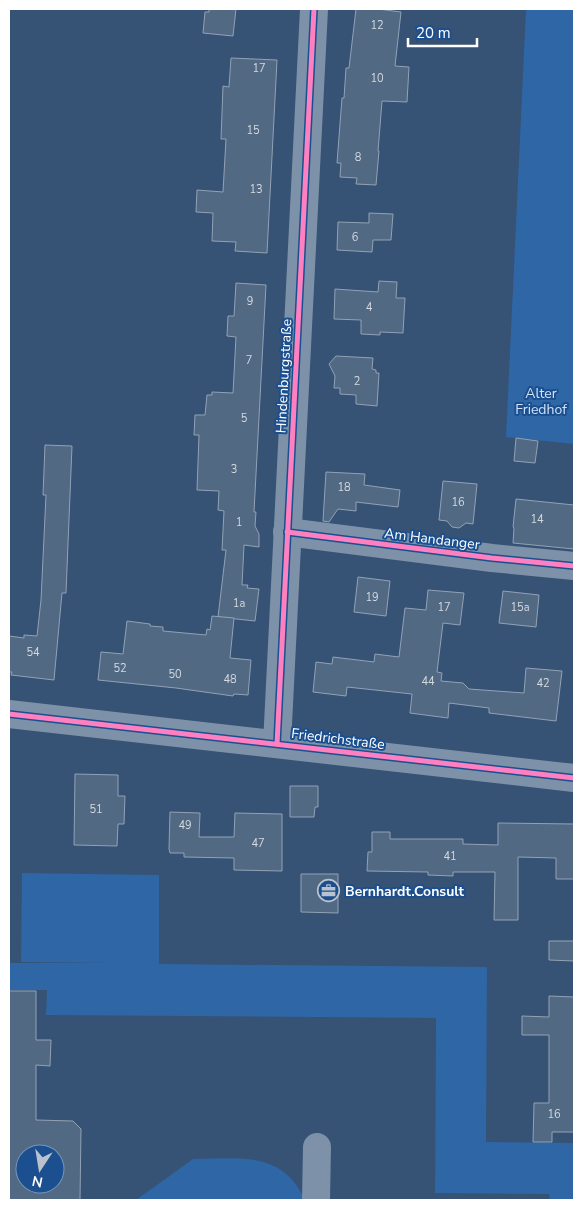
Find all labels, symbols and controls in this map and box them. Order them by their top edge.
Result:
scale bar [408,15,477,47]
house number: 12 [370,18,384,33]
text: 20 m [416,23,451,43]
house number: 17 [252,61,266,76]
house number: 10 [370,71,384,86]
house number: 15 [246,123,260,138]
house number: 8 [355,150,362,165]
house number: 13 [249,182,263,197]
house number: 6 [352,230,359,245]
house number: 9 [247,294,253,309]
house number: 4 [366,300,373,315]
street label: Hindenburgstraße [272,318,296,434]
house number: 7 [246,353,252,368]
house number: 2 [354,374,360,389]
park label: Alter Friedhof [515,384,567,419]
house number: 5 [241,411,248,426]
house number: 3 [231,462,237,477]
house number: 18 [337,480,351,495]
house number: 16 [451,495,465,510]
house number: 14 [530,512,544,527]
house number: 1 [236,515,242,530]
street label: Am Handanger [383,524,481,554]
house number: 19 [365,590,379,605]
house number: 1a [233,596,245,611]
house number: 17 [437,600,451,615]
house number: 15a [510,600,530,615]
house number: 54 [26,645,40,660]
house number: 52 [113,661,127,676]
house number: 50 [168,667,182,682]
house number: 48 [223,672,237,687]
house number: 44 [421,674,435,689]
house number: 42 [536,676,550,691]
street label: Friedrichstraße [290,724,386,754]
house number: 51 [89,802,103,817]
house number: 49 [178,818,192,833]
house number: 47 [251,836,265,851]
house number: 41 [443,849,457,864]
office icon: Bernhardt.Consult [317,879,341,903]
place label: Bernhardt.Consult [345,882,465,901]
house number: 16 [547,1107,561,1122]
north arrow [15,1144,65,1194]
text: N [30,1171,45,1192]

